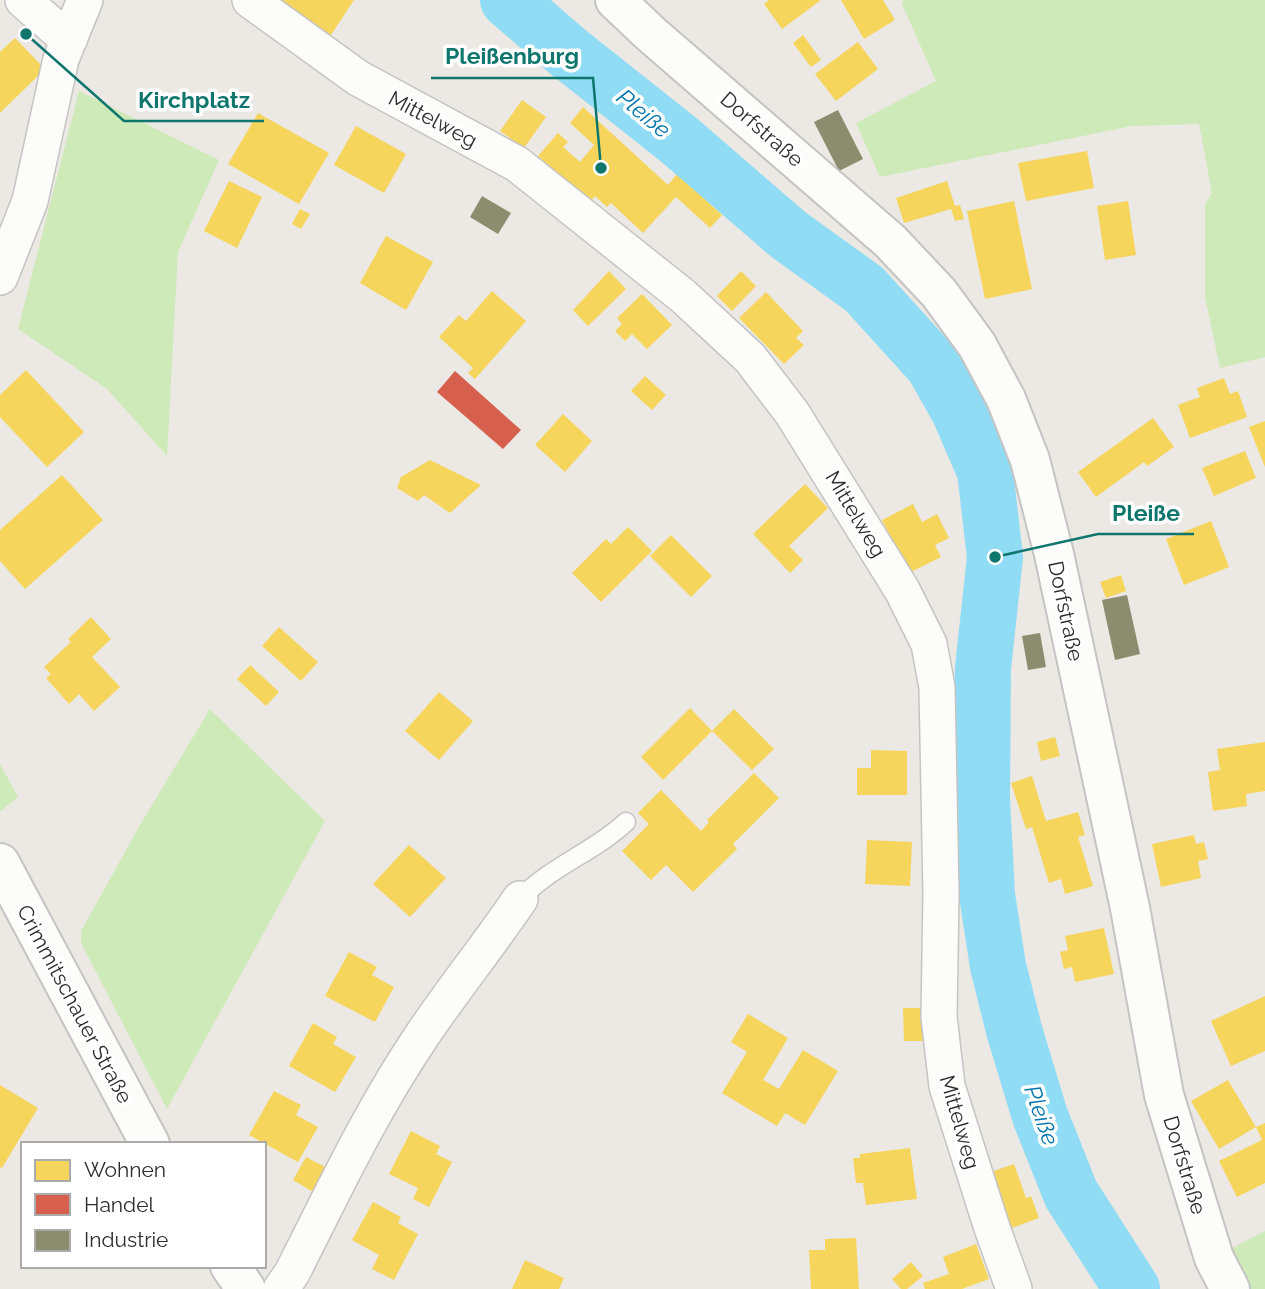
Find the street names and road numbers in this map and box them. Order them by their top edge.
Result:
street label: Mittelweg [384,85,482,153]
street label: Dorfstraße [715,86,809,172]
street label: Mittelweg [820,466,892,562]
street label: Dorfstraße [1043,559,1089,663]
street label: Crimmitschauer Straße [12,900,138,1108]
street label: Mittelweg [935,1072,985,1172]
street label: Dorfstraße [1158,1113,1212,1217]

